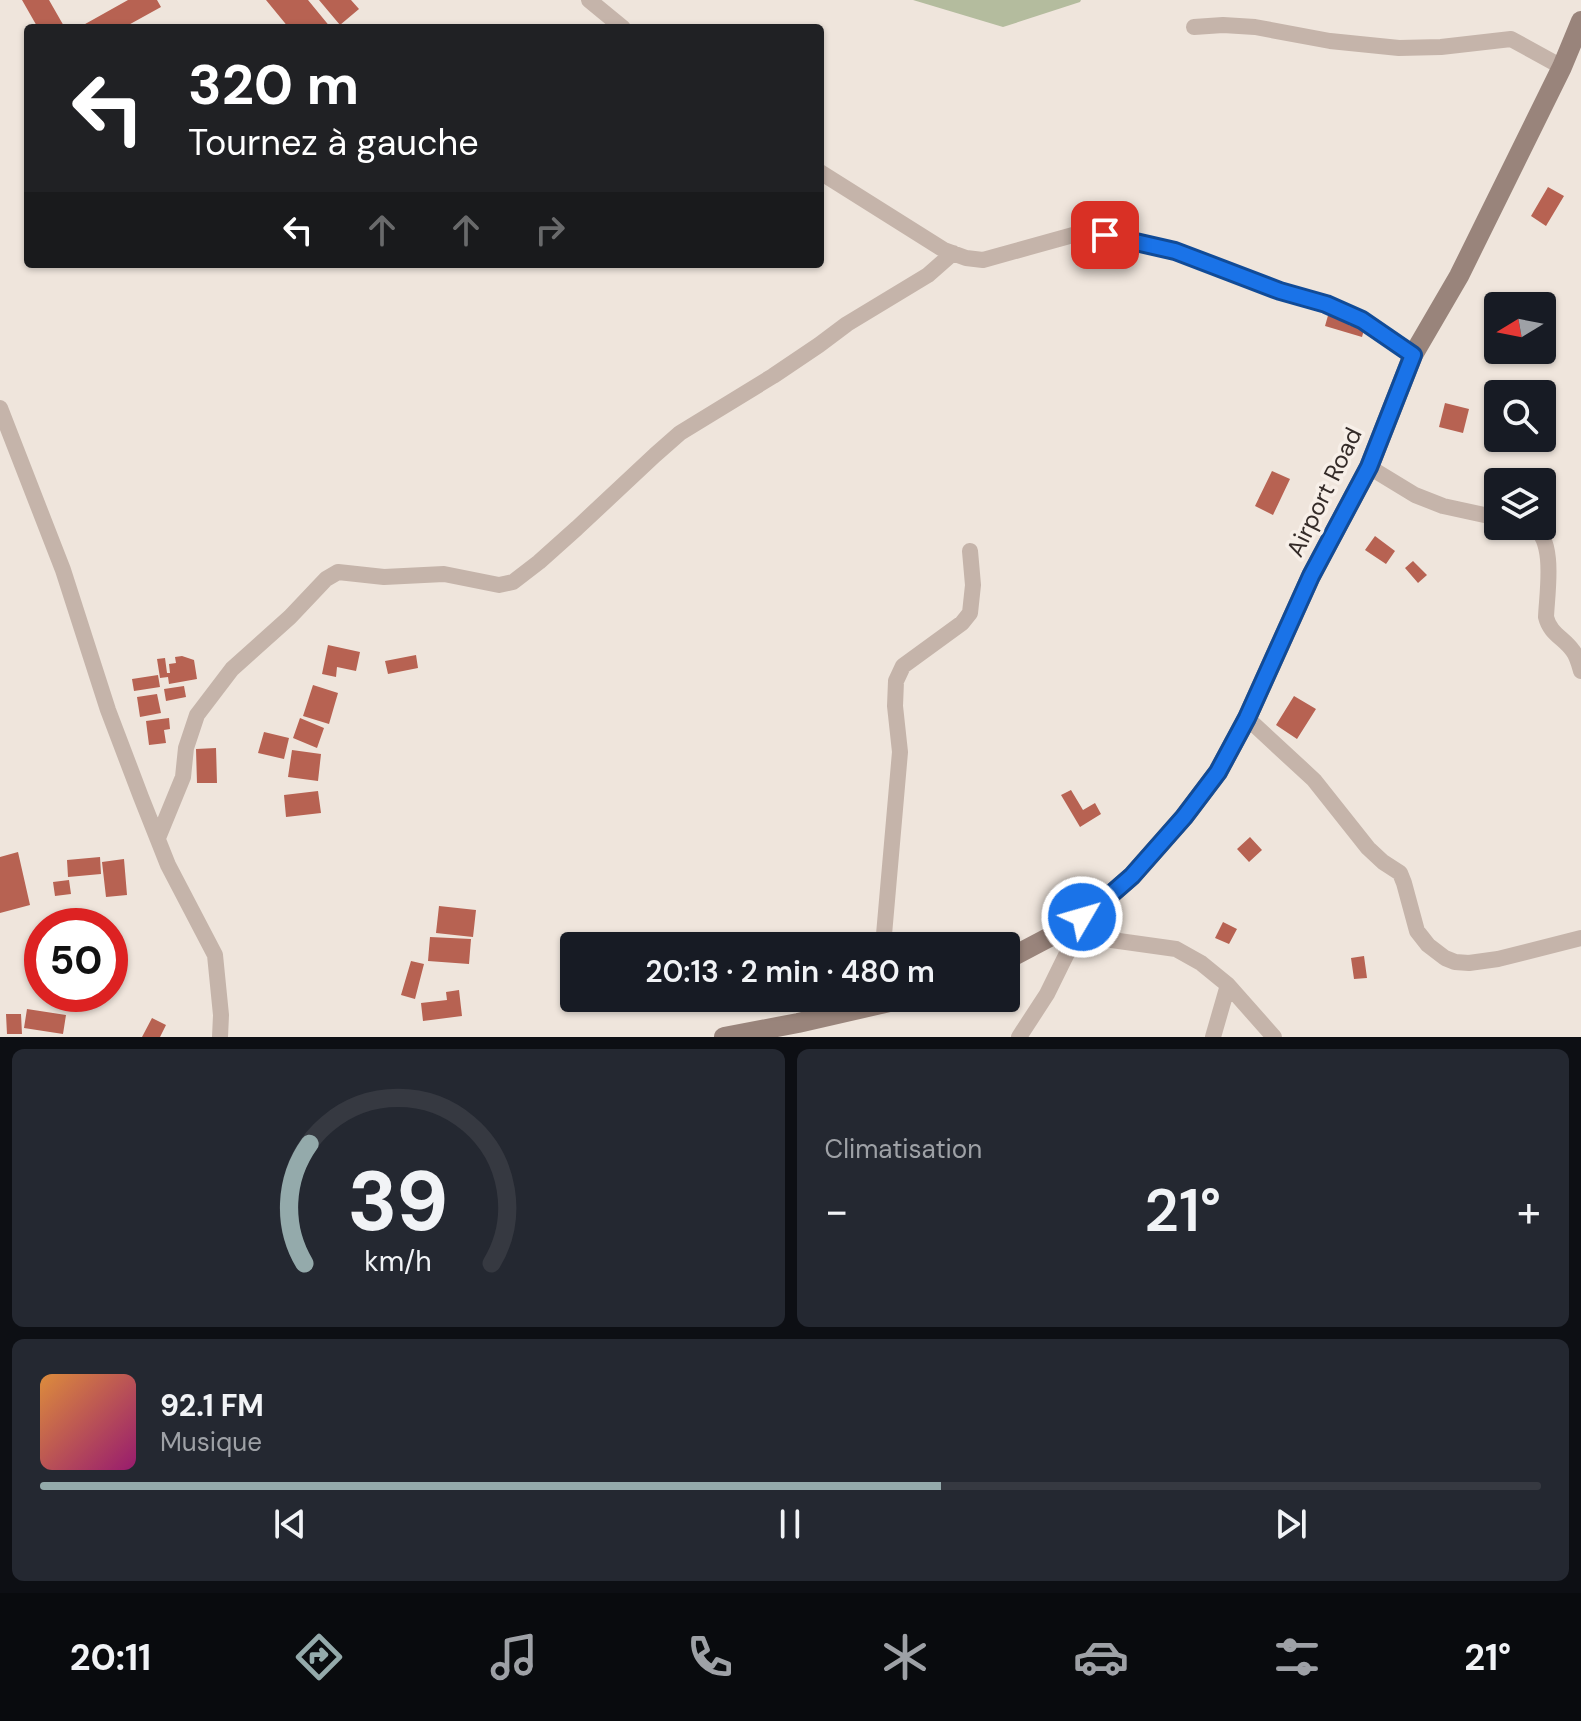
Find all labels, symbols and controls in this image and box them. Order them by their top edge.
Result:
text: 320 m [188,48,359,121]
icon: left [56,56,160,160]
text: Tournez à gauche [188,119,479,166]
pin [1071,201,1139,269]
icon: left [276,208,320,252]
icon: ahead [360,208,404,252]
icon: ahead [444,208,488,252]
icon: right [528,208,572,252]
icon: arrive [1083,213,1127,257]
north arrow [1484,292,1556,364]
map controls [1484,292,1556,540]
button: search [1484,380,1556,452]
street label: Airport Road [1279,422,1369,562]
button: layers [1484,468,1556,540]
position arrow [1040,875,1124,959]
speed limit sign: 50 [24,908,128,1012]
text: 20:13 · 2 min · 480 m [645,952,935,991]
text: Climatisation [825,1132,982,1166]
text: 39 [348,1147,449,1256]
text: 21° [1144,1171,1221,1250]
text: − [825,1182,849,1240]
text: + [1517,1182,1541,1240]
text: km/h [364,1243,432,1280]
text: 92.1 FM [160,1386,264,1425]
text: Musique [160,1425,262,1459]
icon: previous [268,1502,312,1546]
icon: pause [768,1502,812,1546]
icon: next [1269,1502,1313,1546]
icon: directions [291,1629,347,1685]
icon: music [486,1629,542,1685]
icon: phone [682,1629,738,1685]
icon: climate [877,1629,933,1685]
icon: car [1073,1629,1129,1685]
icon: filters [1269,1629,1325,1685]
text: 20:11 [70,1634,151,1681]
text: 21° [1464,1634,1511,1681]

